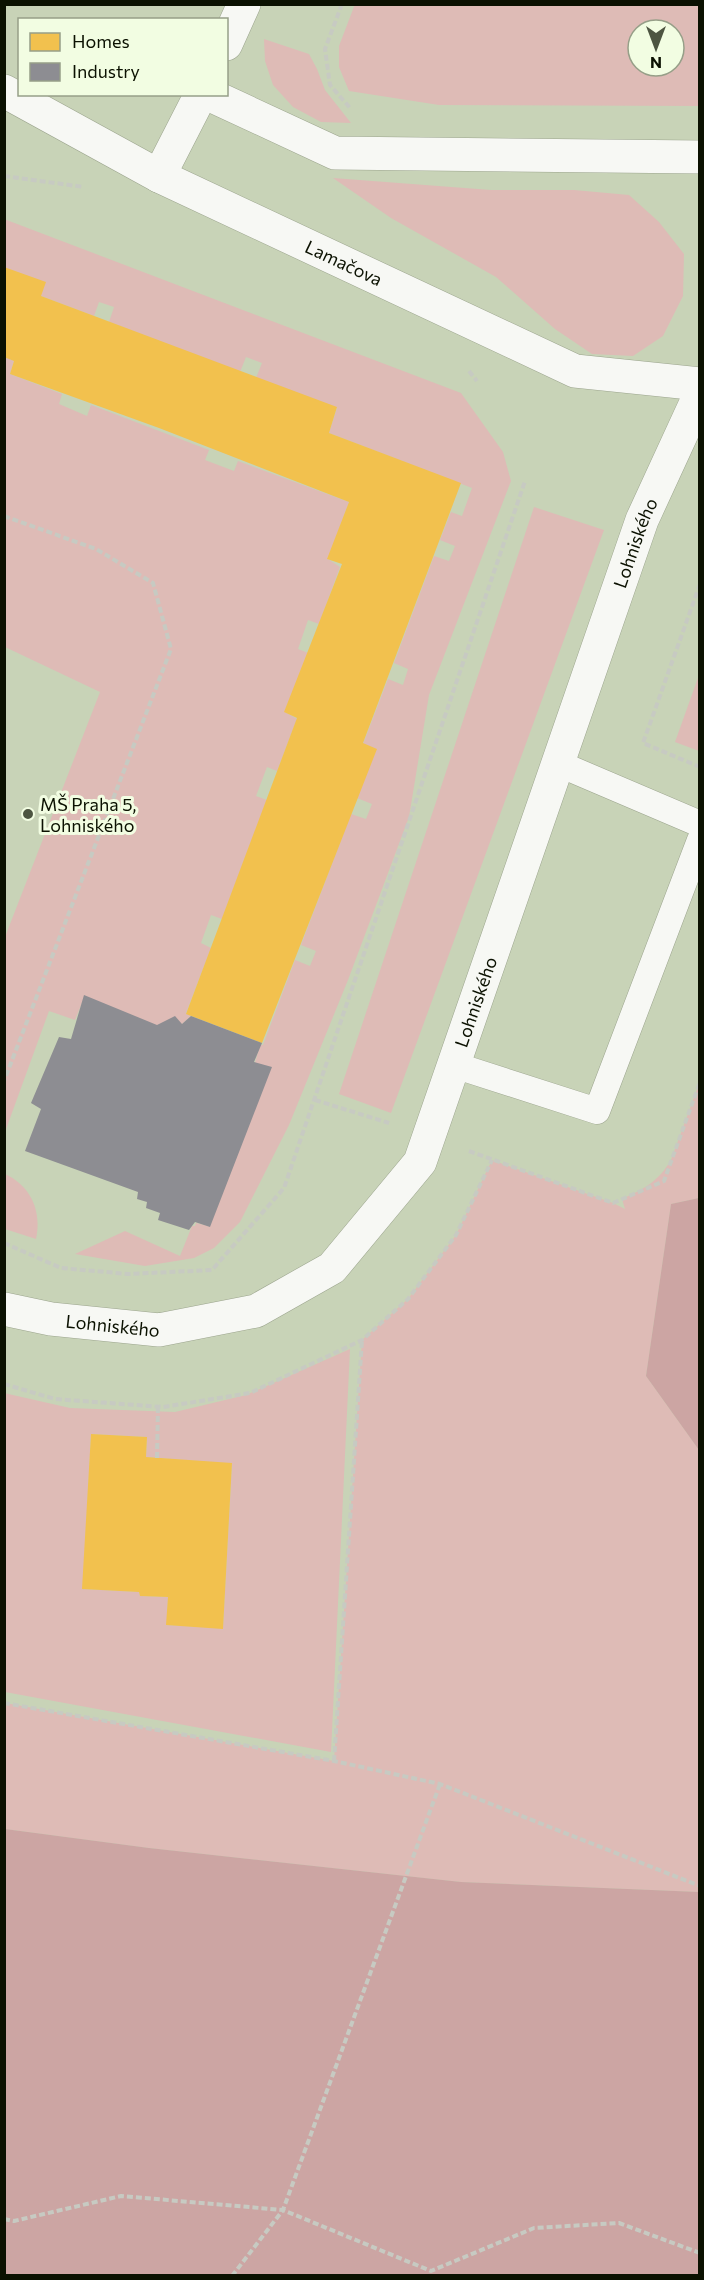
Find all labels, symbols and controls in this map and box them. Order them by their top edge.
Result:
legend [18,18,228,96]
north arrow [626,18,686,78]
text: Homes [72,30,130,52]
text: N [650,54,662,73]
text: Industry [72,60,140,82]
street label: Lamačova [302,235,386,290]
street label: Lohniského [608,494,662,591]
place label: MŠ Praha 5, Lohniského [40,793,136,836]
marker: MŠ Praha 5, Lohniského [21,807,35,821]
street label: Lohniského [450,954,501,1050]
street label: Lohniského [64,1310,161,1341]

